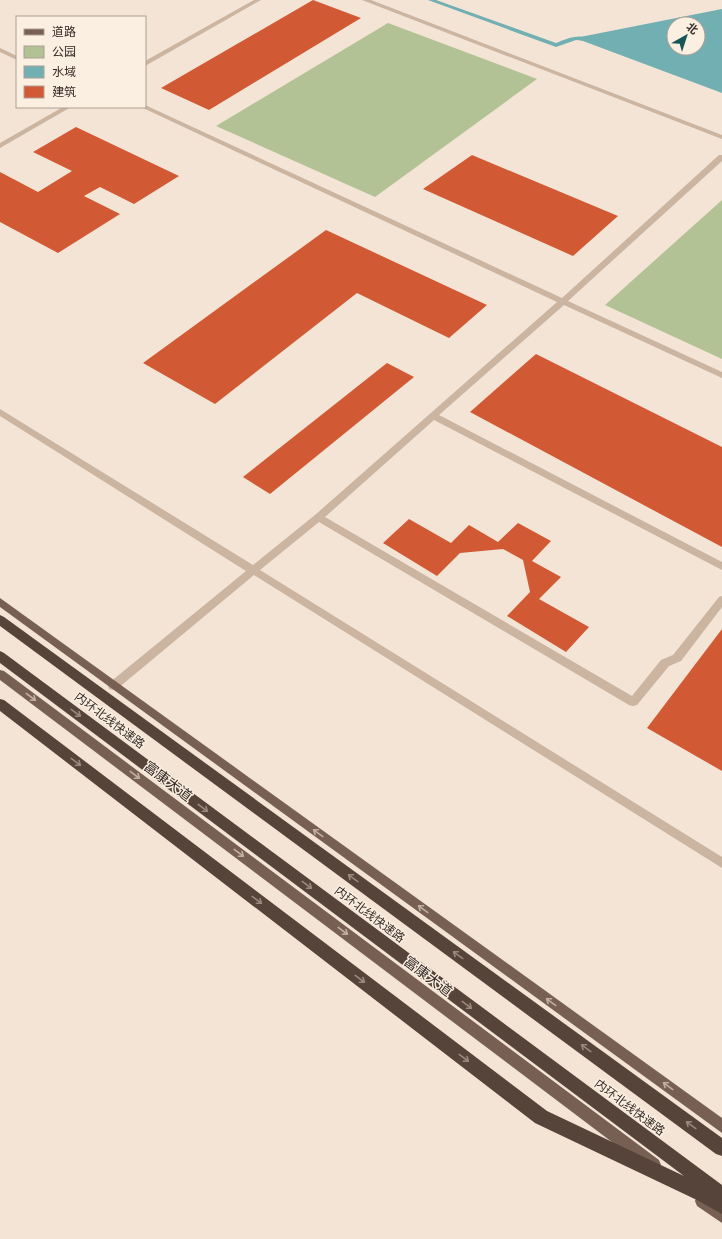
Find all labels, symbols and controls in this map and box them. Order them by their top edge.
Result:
legend [16,16,146,108]
north arrow [666,16,706,56]
text: 北 [684,19,701,37]
text: 道路 [52,24,76,39]
text: 公园 [52,44,76,59]
text: 水域 [52,64,76,79]
text: 建筑 [52,84,76,99]
street label: 内环北线快速路 [72,689,148,751]
one-way arrow [26,693,37,701]
one-way arrow [71,709,82,717]
one-way arrow [70,757,81,766]
street label: 富康大道 [140,757,196,805]
one-way arrow [130,771,141,779]
one-way arrow [197,803,208,812]
one-way arrow [312,829,323,837]
one-way arrow [234,849,245,857]
one-way arrow [348,874,359,882]
one-way arrow [301,881,312,890]
street label: 内环北线快速路 [332,883,408,945]
one-way arrow [251,896,262,904]
one-way arrow [418,905,429,914]
one-way arrow [338,927,349,935]
one-way arrow [453,951,464,959]
street label: 富康大道 [400,952,456,1000]
one-way arrow [355,974,366,983]
one-way arrow [546,998,557,1006]
one-way arrow [462,1001,473,1009]
one-way arrow [580,1044,591,1052]
one-way arrow [458,1053,469,1062]
street label: 内环北线快速路 [592,1076,668,1138]
one-way arrow [662,1082,673,1090]
one-way arrow [685,1121,696,1129]

